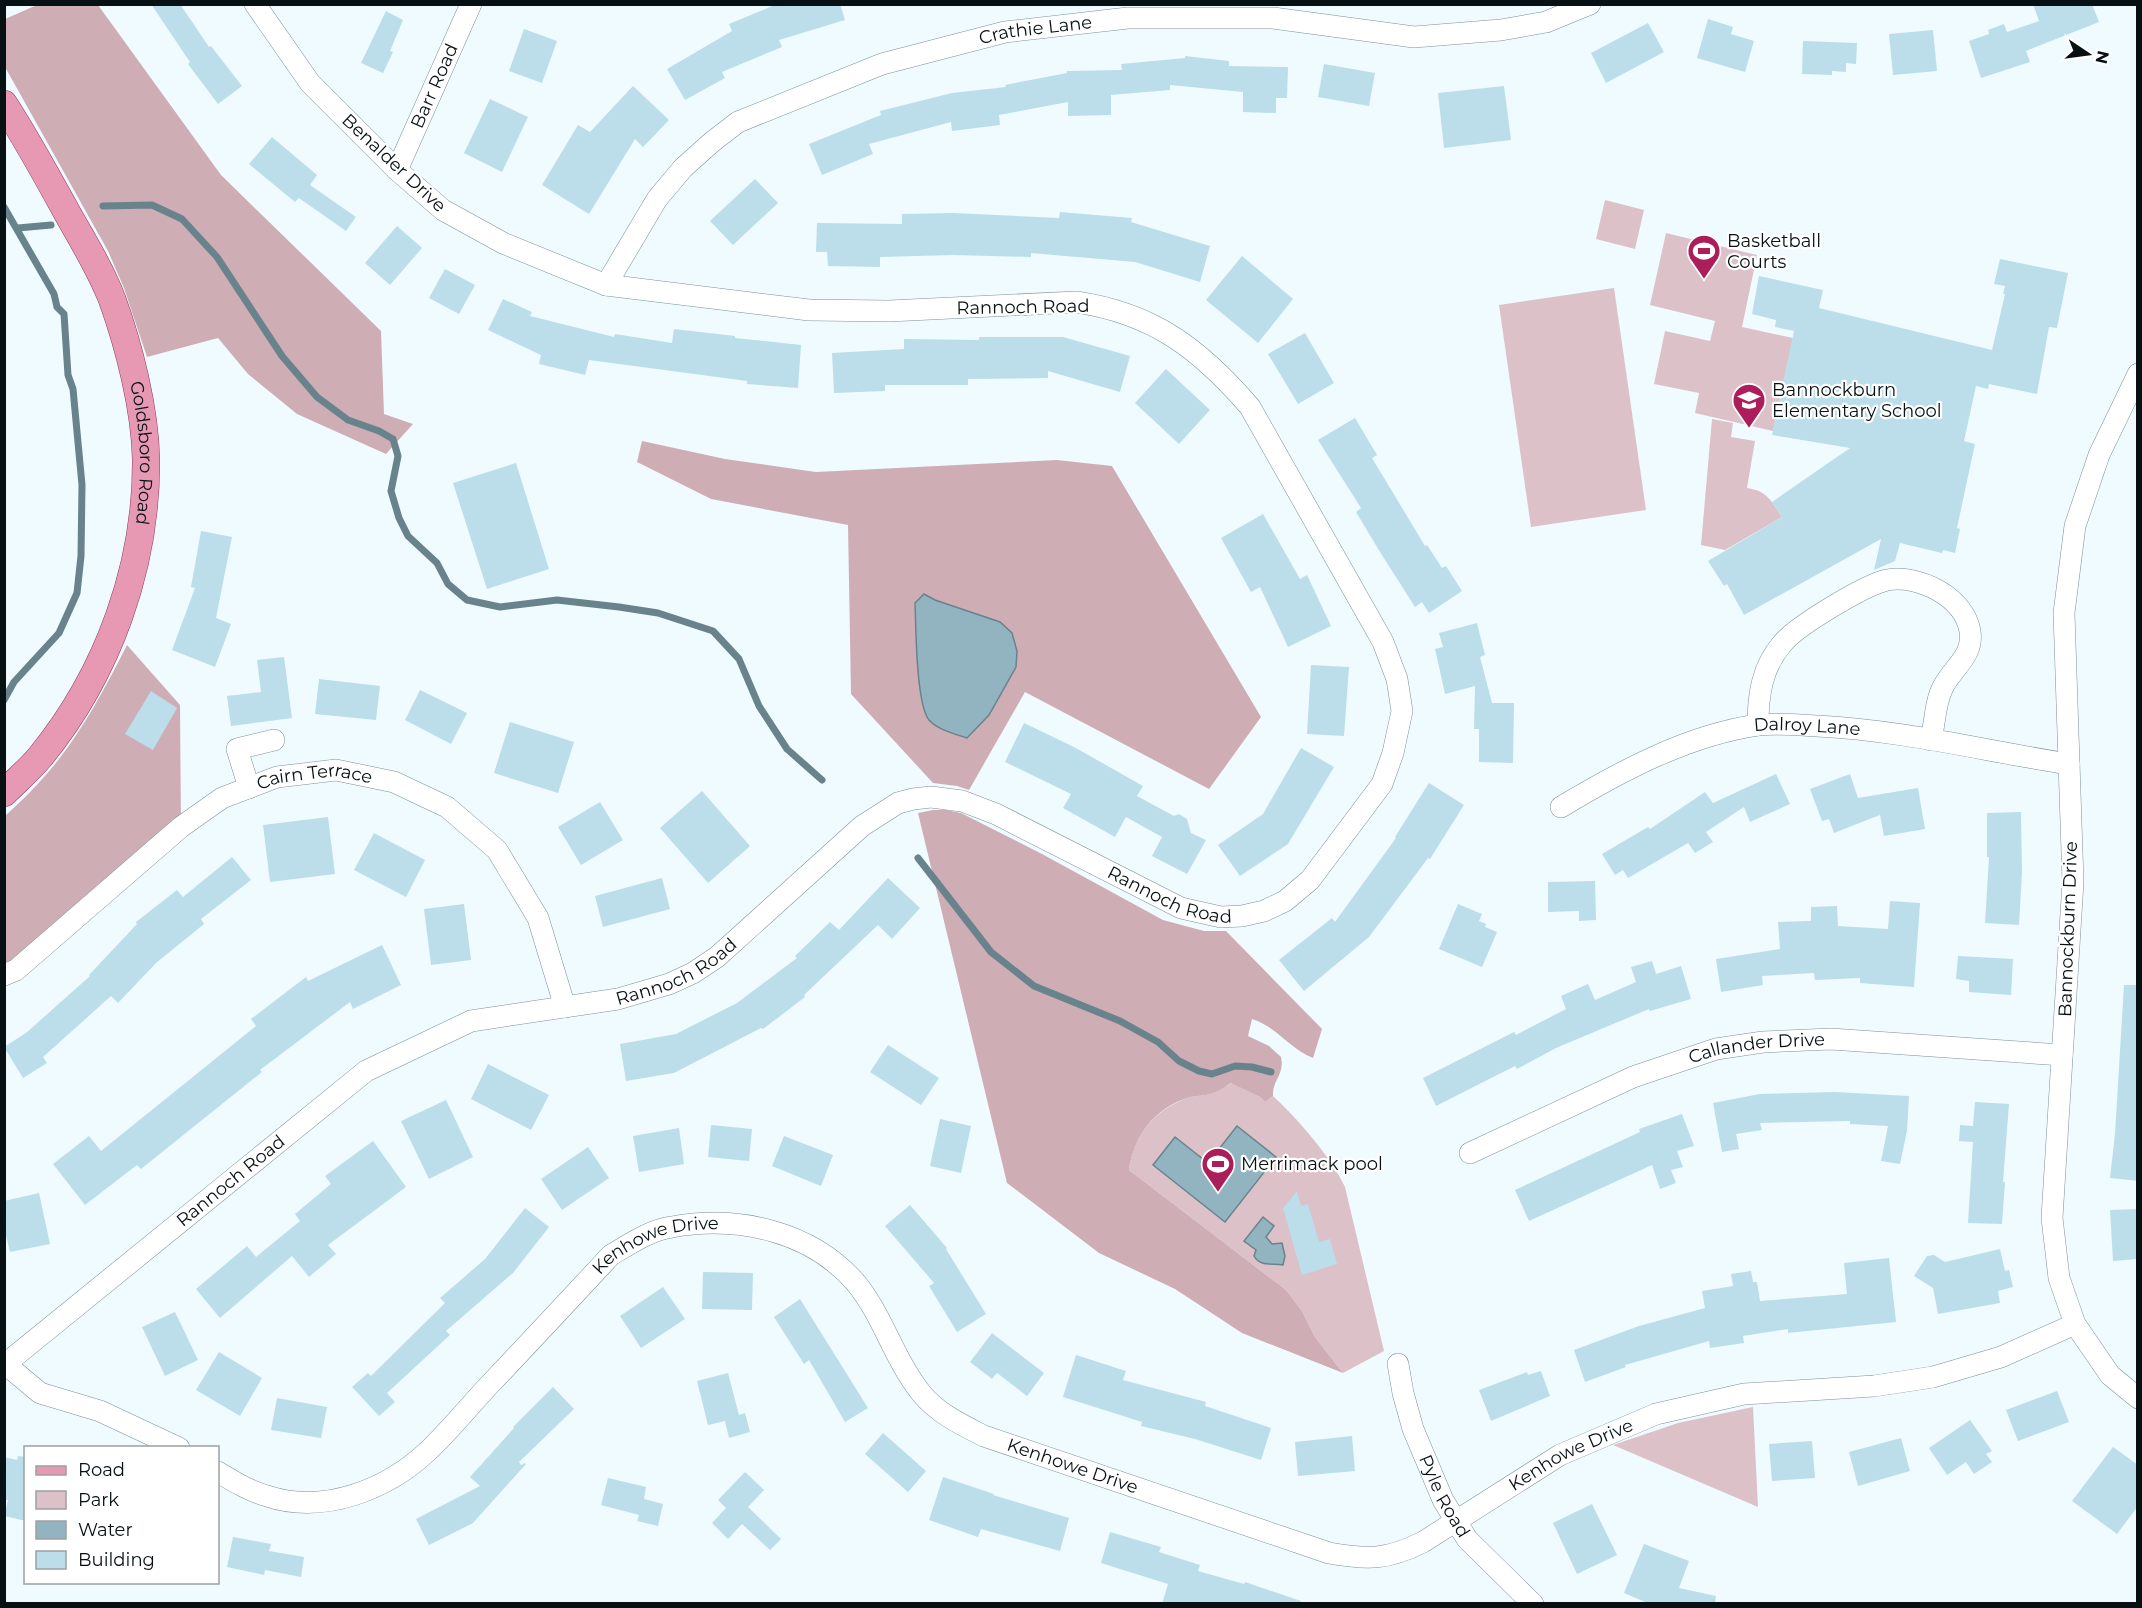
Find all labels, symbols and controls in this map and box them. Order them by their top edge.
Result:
street label: Crathie Lane [977,11,1093,49]
north arrow [2058,24,2118,84]
street label: Barr Road [406,40,463,132]
text: N [2091,49,2113,66]
street label: Benalder Drive [337,109,451,217]
place label: Basketball Courts [1727,230,1821,273]
sports icon: Basketball Courts [1686,233,1722,280]
street label: Rannoch Road [956,295,1090,319]
street label: Goldsboro Road [125,379,157,526]
place label: Bannockburn Elementary School [1772,379,1942,422]
school or university icon: Bannockburn Elementary School [1731,382,1767,429]
street label: Dalroy Lane [1753,713,1862,740]
street label: Cairn Terrace [253,759,374,795]
street label: Bannockburn Drive [2054,841,2082,1017]
street label: Rannoch Road [1104,861,1232,928]
street label: Rannoch Road [613,933,741,1010]
street label: Callander Drive [1686,1028,1826,1069]
street label: Rannoch Road [172,1130,289,1231]
sports icon: Merrimack pool [1200,1146,1236,1193]
place label: Merrimack pool [1241,1153,1383,1175]
street label: Kenhowe Drive [588,1212,719,1279]
street label: Kenhowe Drive [1505,1414,1637,1496]
street label: Kenhowe Drive [1004,1434,1141,1498]
legend [24,1446,219,1584]
street label: Pyle Road [1414,1452,1475,1542]
text: Road [78,1459,125,1481]
text: Park [78,1489,119,1511]
text: Water [78,1519,133,1541]
text: Building [78,1549,155,1571]

